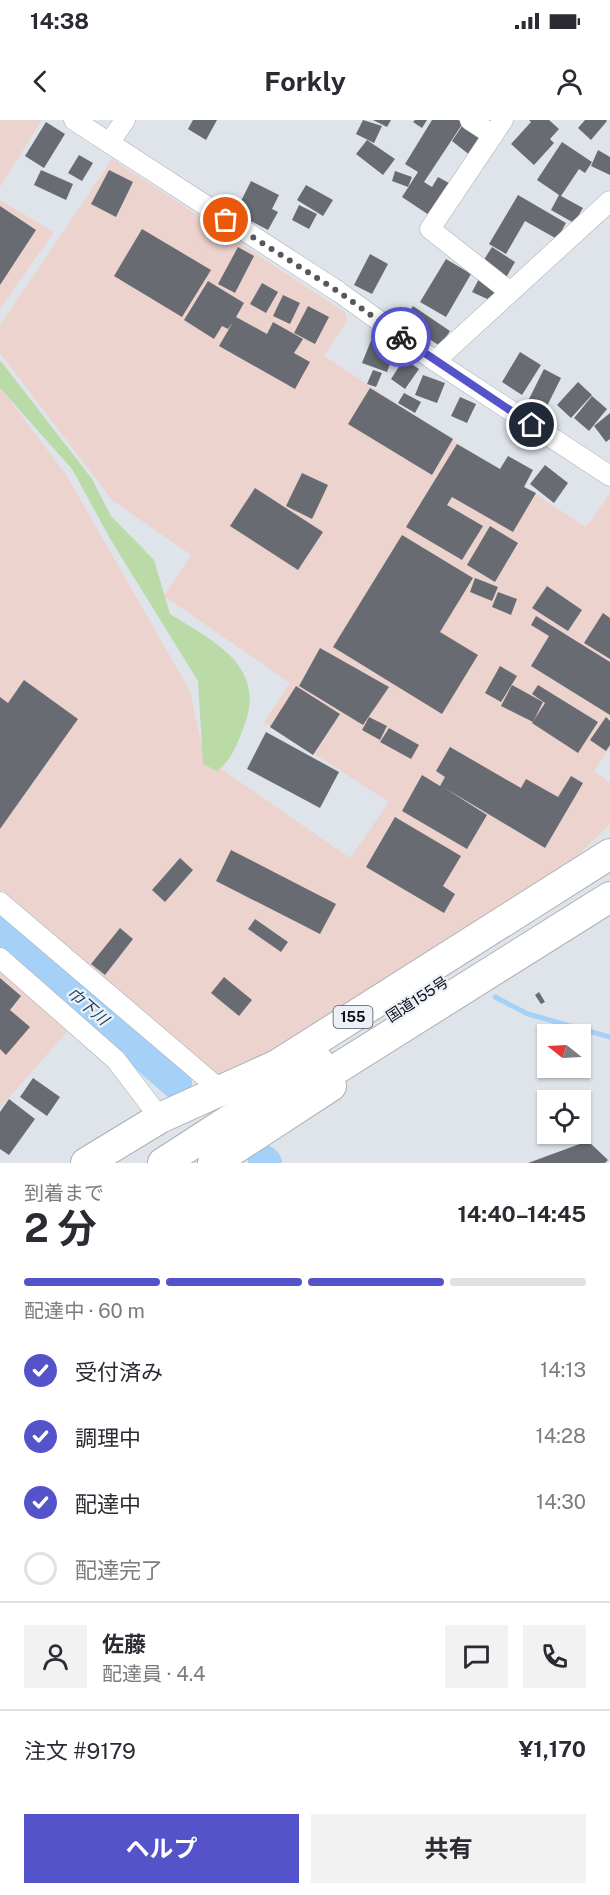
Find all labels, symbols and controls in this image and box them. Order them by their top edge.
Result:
text: 14:38 [30,8,89,34]
icon: back [24,65,57,98]
text: Forkly [264,65,346,97]
icon: person [553,65,586,98]
pin [200,194,251,245]
icon: bag [209,203,242,236]
courier [371,307,431,367]
icon: bike [385,321,418,354]
pin [506,399,557,450]
icon: home [515,408,548,441]
street label: 国道155号 [383,973,451,1025]
water label: 巾下川 [64,983,114,1030]
road number: 155 [334,1006,372,1028]
north arrow [537,1024,591,1078]
map controls [537,1024,591,1144]
button: locate [537,1090,591,1144]
text: 到着まで [24,1181,104,1205]
text: 14:40–14:45 [457,1201,586,1227]
text: 2 分 [24,1205,97,1251]
text: 配達中 · 60 m [24,1299,145,1323]
icon: check [24,1354,57,1387]
text: 14:13 [540,1358,586,1382]
text: 受付済み [75,1359,163,1385]
icon: check [24,1420,57,1453]
text: 14:28 [536,1424,586,1448]
text: 調理中 [75,1425,141,1451]
icon: check [24,1486,57,1519]
text: 14:30 [536,1490,586,1514]
text: 配達中 [75,1491,141,1517]
text: 配達完了 [75,1557,163,1583]
button: person [24,1625,87,1688]
button: chat [445,1625,508,1688]
button: phone [523,1625,586,1688]
text: 佐藤 [102,1631,146,1657]
text: 配達員 · 4.4 [102,1662,206,1686]
text: ¥1,170 [519,1736,586,1762]
text: 注文 #9179 [24,1738,136,1764]
button: ヘルプ [24,1814,299,1883]
button: 共有 [311,1814,586,1883]

